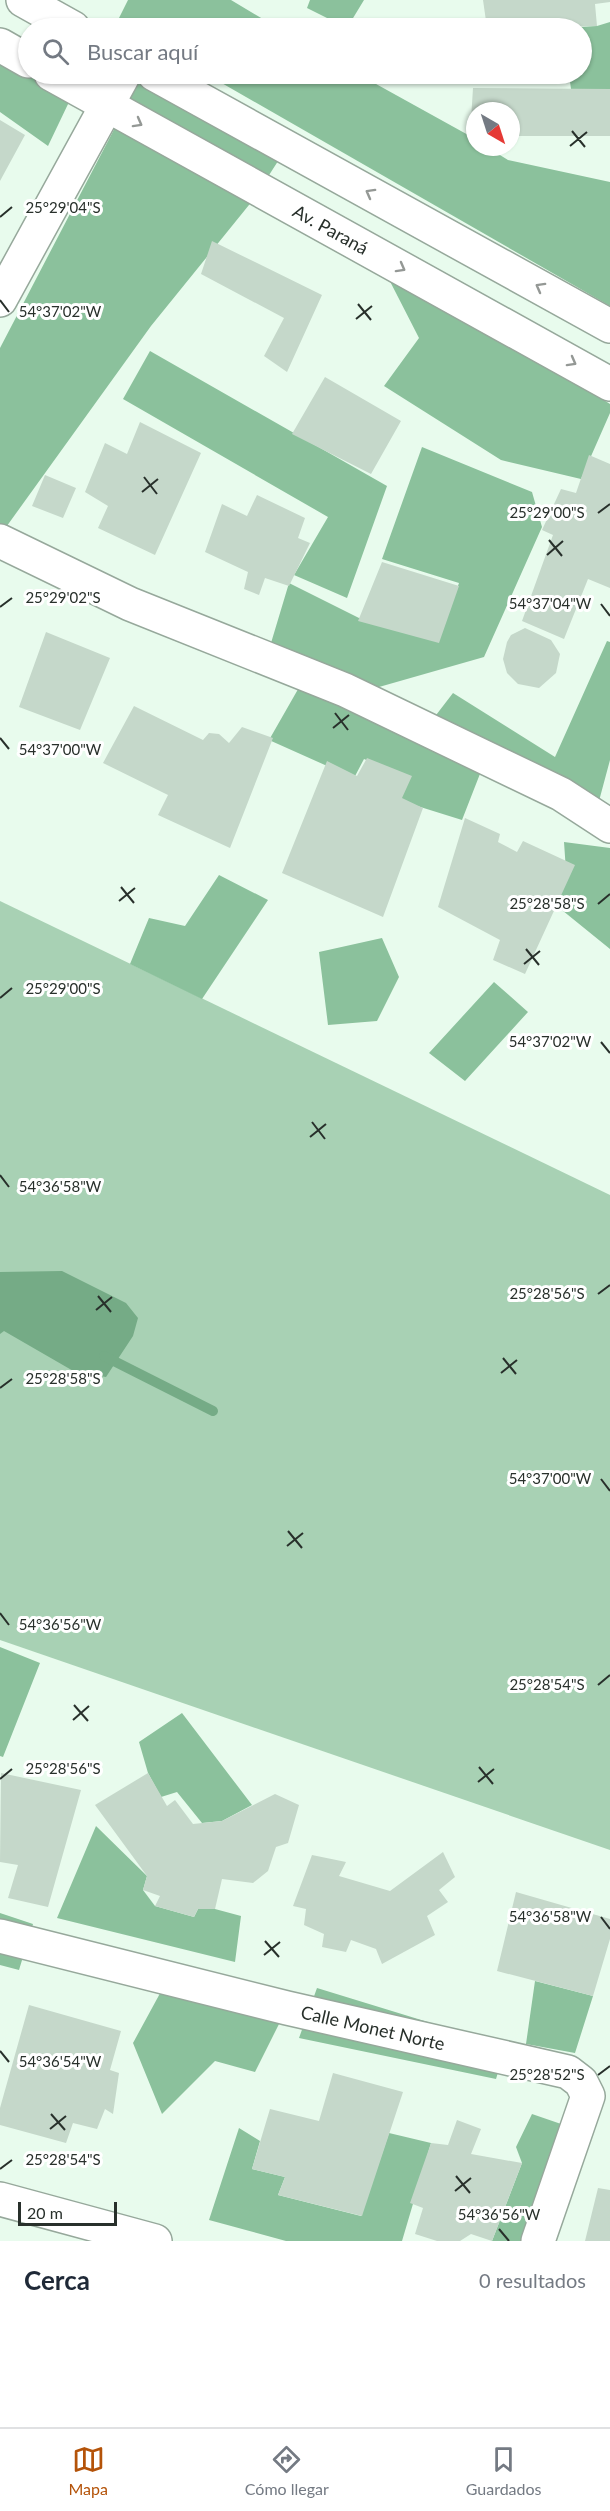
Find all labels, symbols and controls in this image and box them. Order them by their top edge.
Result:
search box [18,18,592,84]
icon: search [39,35,72,68]
text: Buscar aquí [87,38,198,65]
north arrow [466,102,520,156]
one-way arrow [132,116,143,127]
one-way arrow [366,189,376,200]
text: 25°29'04"S [25,198,101,216]
street label: Av. Paraná [289,199,372,259]
one-way arrow [395,261,405,272]
one-way arrow [536,283,547,294]
text: 54°37'02"W [19,302,102,320]
one-way arrow [565,355,576,366]
text: 25°29'00"S [509,503,585,521]
text: 25°29'02"S [25,588,101,606]
text: 54°37'04"W [509,594,592,612]
text: 54°37'00"W [19,740,102,758]
text: 25°28'58"S [509,894,585,912]
text: 25°29'00"S [25,979,101,997]
text: 54°37'02"W [509,1032,592,1050]
text: 54°36'58"W [19,1177,102,1195]
text: 25°28'56"S [509,1284,585,1302]
text: 25°28'58"S [25,1369,101,1387]
text: 54°37'00"W [509,1469,592,1487]
text: 54°36'56"W [19,1615,102,1633]
text: 25°28'54"S [509,1675,585,1693]
text: 25°28'56"S [25,1759,101,1777]
text: 54°36'58"W [509,1907,592,1925]
street label: Calle Monet Norte [299,2001,447,2055]
text: 54°36'54"W [19,2052,102,2070]
text: 25°28'52"S [509,2065,585,2083]
text: 25°28'54"S [25,2150,101,2168]
scale bar [18,2199,117,2226]
text: 20 m [27,2203,63,2222]
text: 54°36'56"W [458,2205,541,2223]
text: Cerca [24,2264,90,2296]
text: 0 resultados [479,2268,586,2292]
tab: Mapa [68,2443,108,2498]
tab: Cómo llegar [245,2443,329,2498]
tab: Guardados [466,2443,542,2498]

